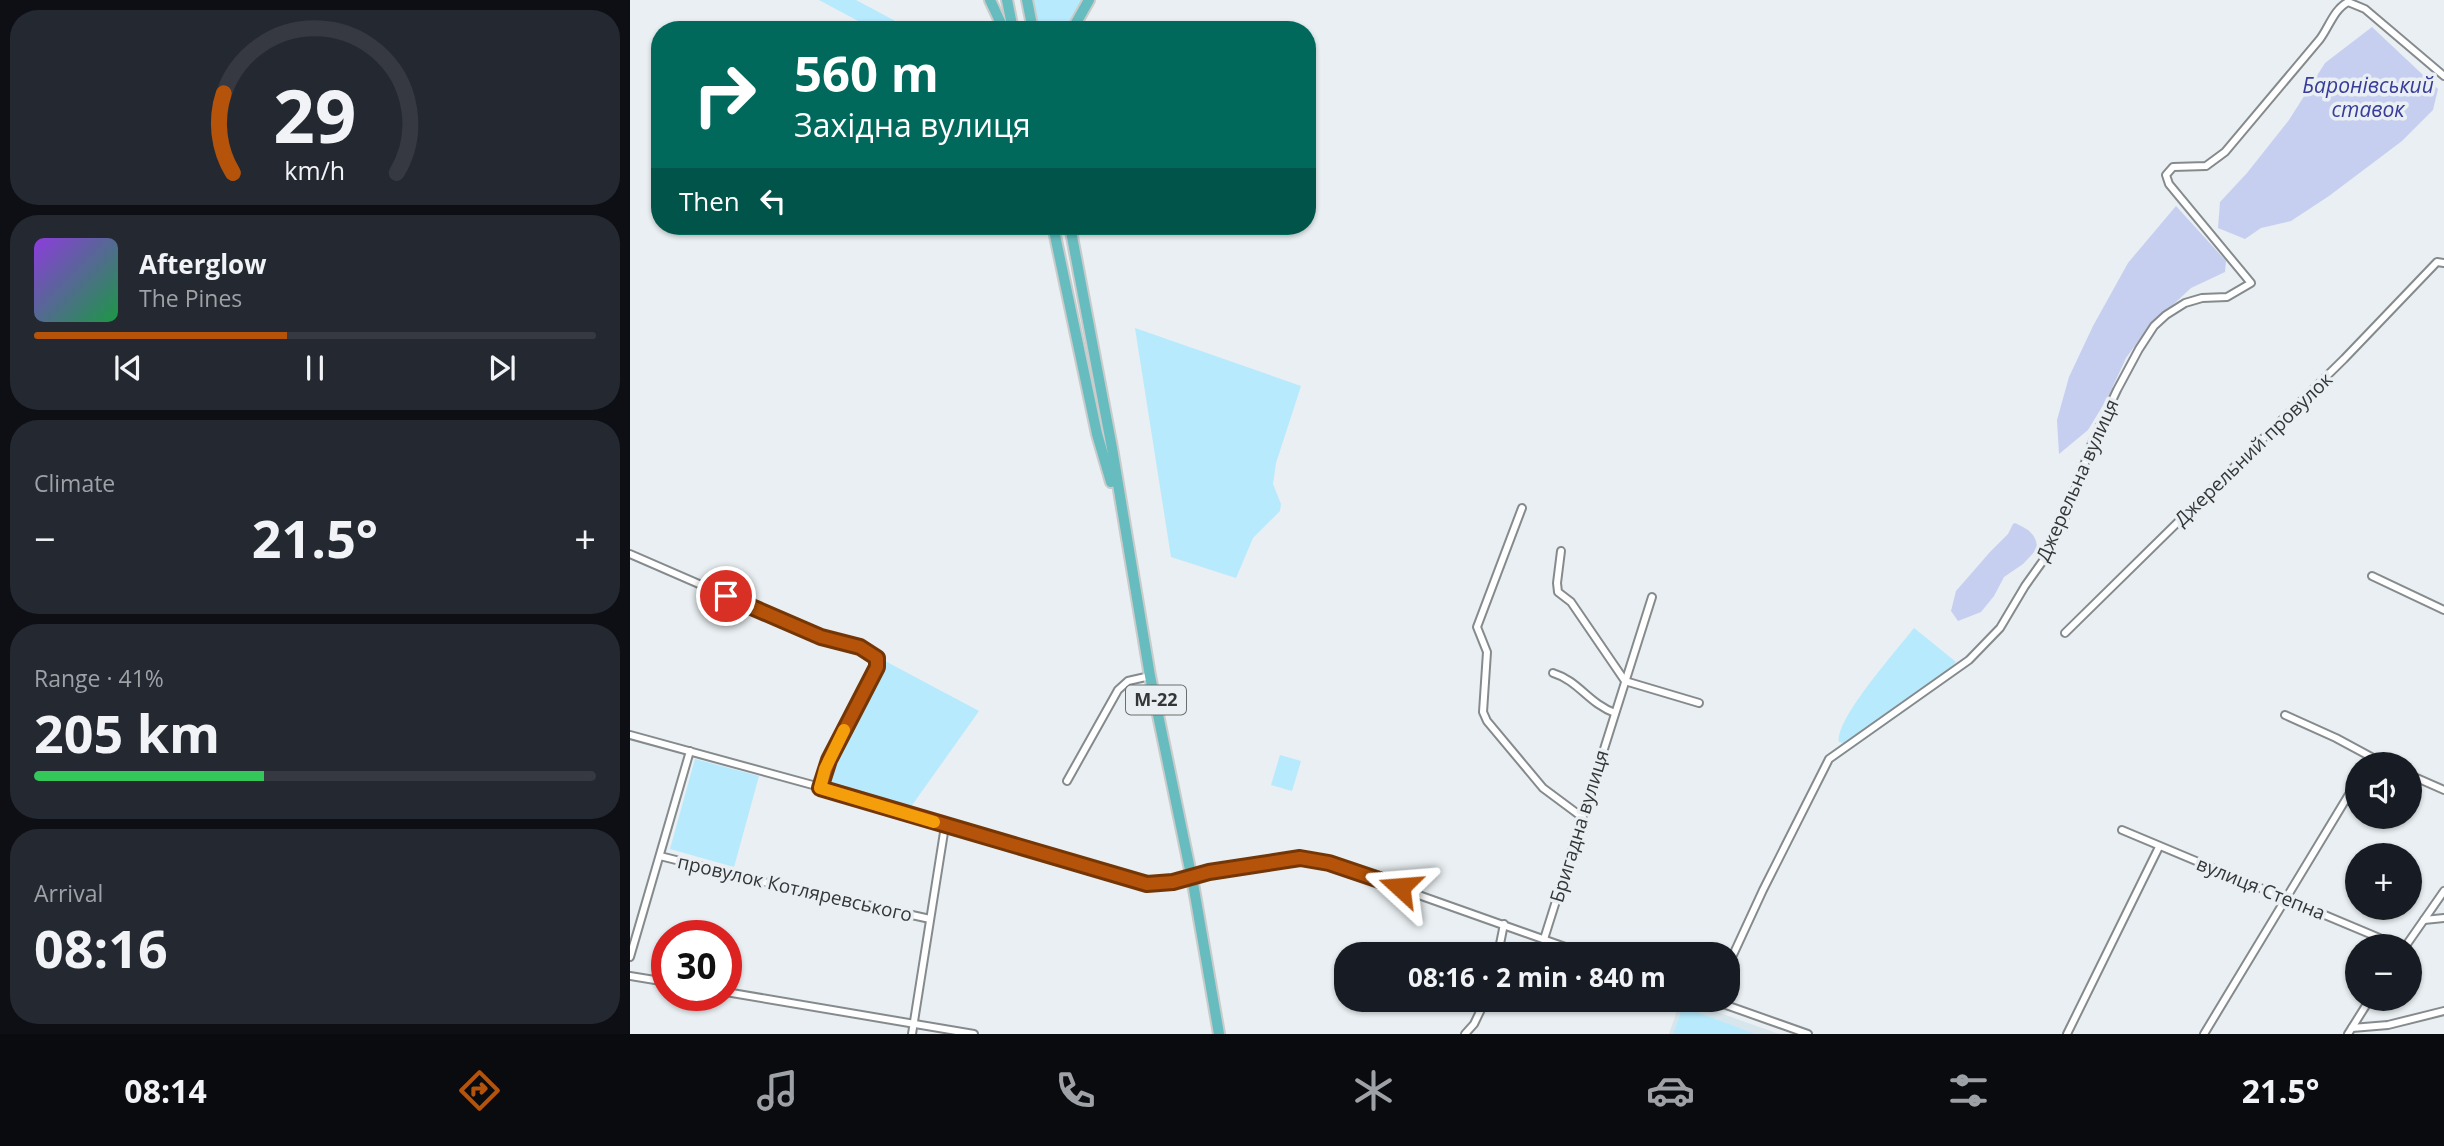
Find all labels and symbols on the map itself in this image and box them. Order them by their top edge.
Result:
water label: Баронівський ставок [2302,71,2434,123]
street label: Джерельний провулок [2168,366,2338,531]
street label: Джерельна вулиця [2029,395,2125,565]
pin [696,566,756,626]
road number: М-22 [1126,686,1186,714]
street label: Бригадна вулиця [1543,747,1615,905]
street label: провулок Котляревського [675,848,915,928]
position arrow [1363,850,1437,924]
street label: вулиця Степна [2193,850,2329,926]
speed limit sign: 30 [651,920,742,1011]

